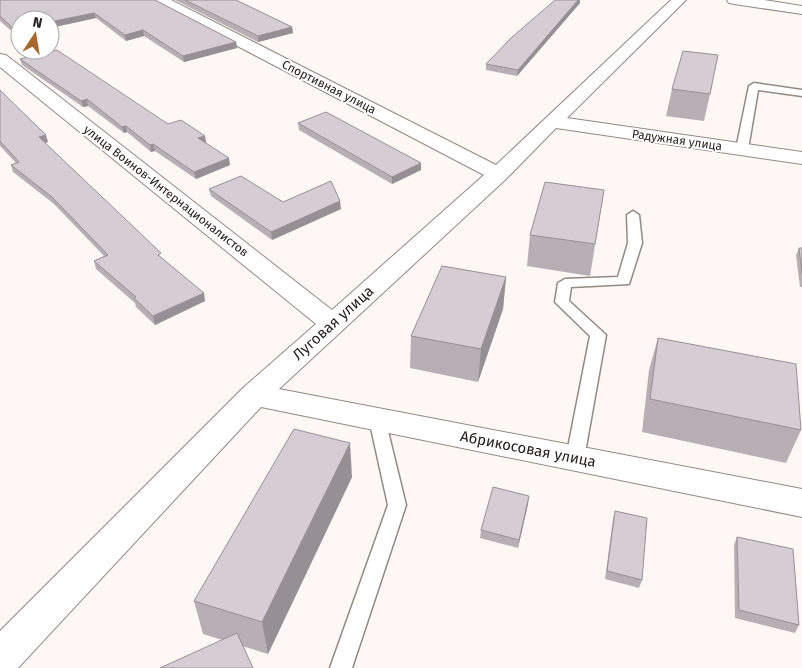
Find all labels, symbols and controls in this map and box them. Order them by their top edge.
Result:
north arrow [10,10,60,60]
text: N [31,13,44,32]
street label: Спортивная улица [280,57,378,117]
street label: улица Воинов-Интернационалистов [81,122,251,260]
street label: Радужная улица [631,127,723,153]
street label: Луговая улица [289,282,377,364]
street label: Абрикосовая улица [459,427,597,471]

